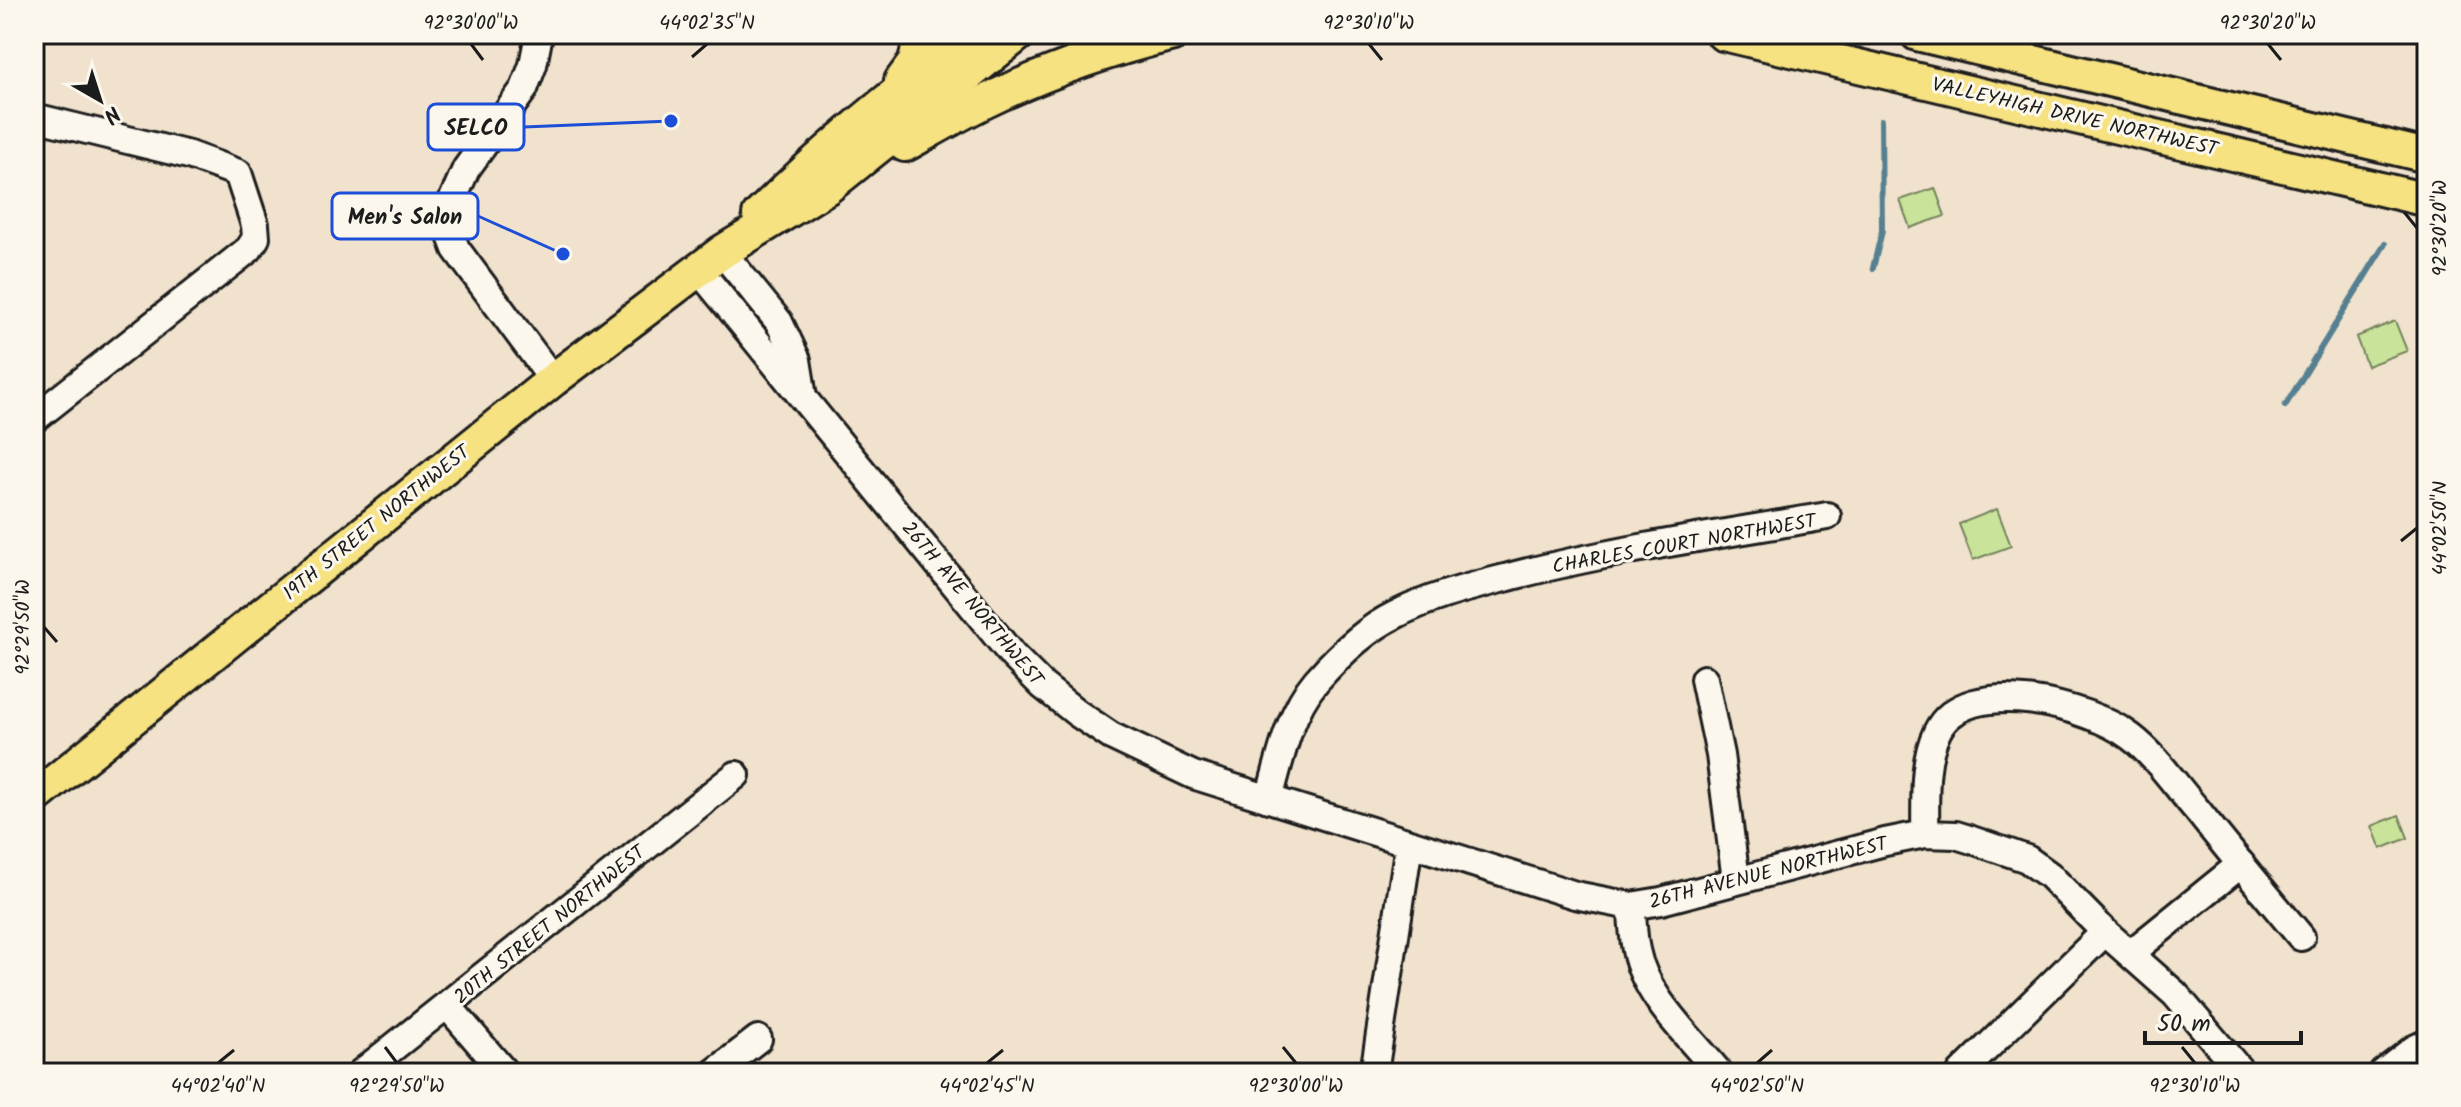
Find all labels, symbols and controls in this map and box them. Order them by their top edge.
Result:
text: 92°30'00"W [424,8,518,40]
text: 44°02'35"N [659,8,755,40]
text: 92°30'10"W [1323,8,1415,40]
text: 92°30'20"W [2220,8,2316,40]
north arrow [60,60,140,140]
street label: VALLEYHIGH DRIVE NORTHWEST [1928,69,2223,167]
text: N [95,96,127,132]
callout: SELCO [428,104,524,150]
text: SELCO [444,112,508,147]
text: 92°30'20"W [2425,180,2457,276]
callout: Men's Salon [332,193,478,239]
text: Men's Salon [348,201,462,236]
street label: 19TH STREET NORTHWEST [276,436,480,609]
text: 44°02'50"N [2425,481,2457,575]
street label: CHARLES COURT NORTHWEST [1550,506,1821,584]
street label: 26TH AVE NORTHWEST [892,514,1052,696]
text: 92°29'50"W [8,579,40,675]
street label: 26TH AVENUE NORTHWEST [1646,828,1893,919]
street label: 20TH STREET NORTHWEST [447,836,655,1013]
scale bar [2145,995,2301,1045]
text: 50 m [2157,1005,2211,1044]
text: 44°02'40"N [171,1071,265,1103]
text: 92°29'50"W [349,1071,445,1103]
text: 44°02'45"N [939,1071,1035,1103]
text: 92°30'00"W [1249,1071,1343,1103]
text: 44°02'50"N [1710,1071,1804,1103]
text: 92°30'10"W [2149,1071,2241,1103]

